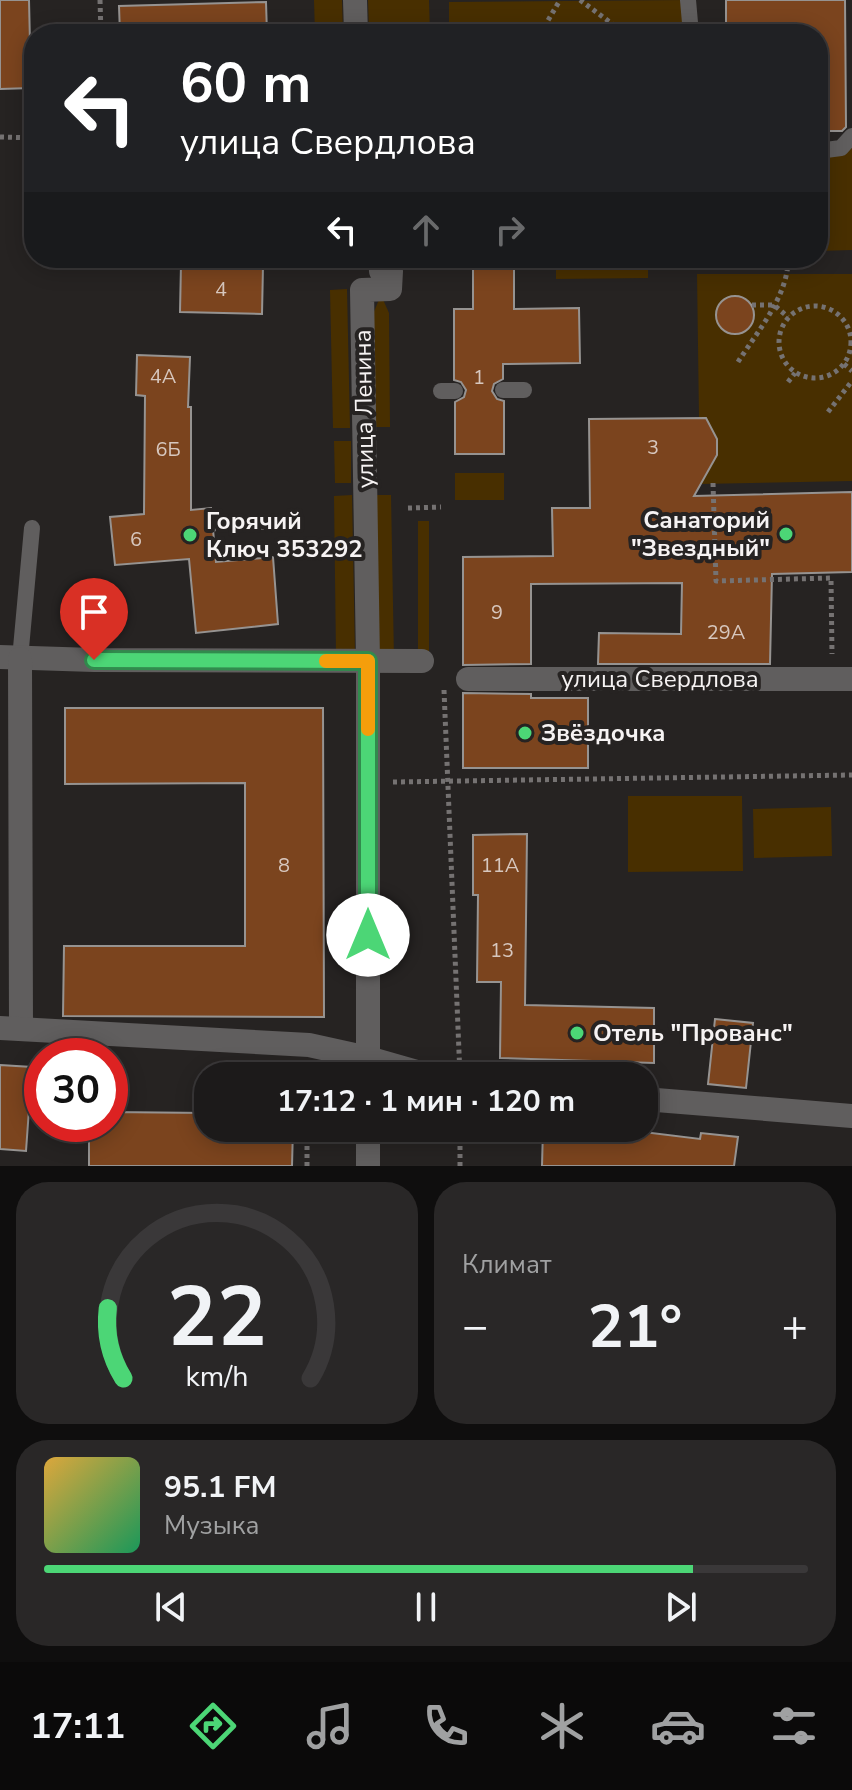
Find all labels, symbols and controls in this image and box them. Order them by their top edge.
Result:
text: 60 m [180,45,311,122]
icon: left [48,56,152,160]
text: улица Свердлова [180,118,476,167]
icon: left [320,208,364,252]
icon: ahead [404,208,448,252]
icon: right [488,208,532,252]
house number: 4 [215,276,227,303]
street label: улица Ленина [347,329,381,489]
house number: 4А [150,363,177,390]
house number: 1 [473,364,485,391]
house number: 3 [647,434,659,461]
house number: 6Б [155,436,181,463]
place label: Санаторий "Звездный" [631,504,770,564]
place label: Горячий Ключ 353292 [206,505,363,565]
marker: Санаторий "Звездный" [777,525,795,543]
house number: 6 [130,526,142,553]
marker: Горячий Ключ 353292 [181,526,199,544]
pin [60,578,128,660]
icon: arrive [72,590,116,634]
house number: 9 [491,599,503,626]
house number: 29А [707,619,746,646]
street label: улица Свердлова [561,663,759,695]
place label: Звёздочка [541,717,666,749]
marker: Звёздочка [516,724,534,742]
house number: 8 [278,852,290,879]
house number: 11А [481,852,520,879]
position arrow [326,893,410,977]
house number: 13 [490,937,514,964]
place label: Отель "Прованс" [593,1017,793,1049]
marker: Отель "Прованс" [568,1024,586,1042]
speed limit sign: 30 [24,1038,128,1142]
text: 17:12 · 1 мин · 120 m [277,1081,575,1122]
text: Климат [462,1247,551,1282]
text: 22 [167,1261,267,1374]
text: 21° [588,1286,682,1368]
text: − [462,1297,488,1357]
text: + [782,1297,808,1357]
text: km/h [186,1357,248,1396]
text: 95.1 FM [164,1467,276,1508]
text: Музыка [164,1508,259,1543]
icon: previous [149,1585,193,1629]
icon: pause [404,1585,448,1629]
icon: next [659,1585,703,1629]
icon: directions [185,1698,241,1754]
icon: music [302,1698,358,1754]
icon: phone [418,1698,474,1754]
icon: climate [534,1698,590,1754]
icon: car [650,1698,706,1754]
icon: filters [766,1698,822,1754]
text: 17:11 [30,1702,125,1751]

